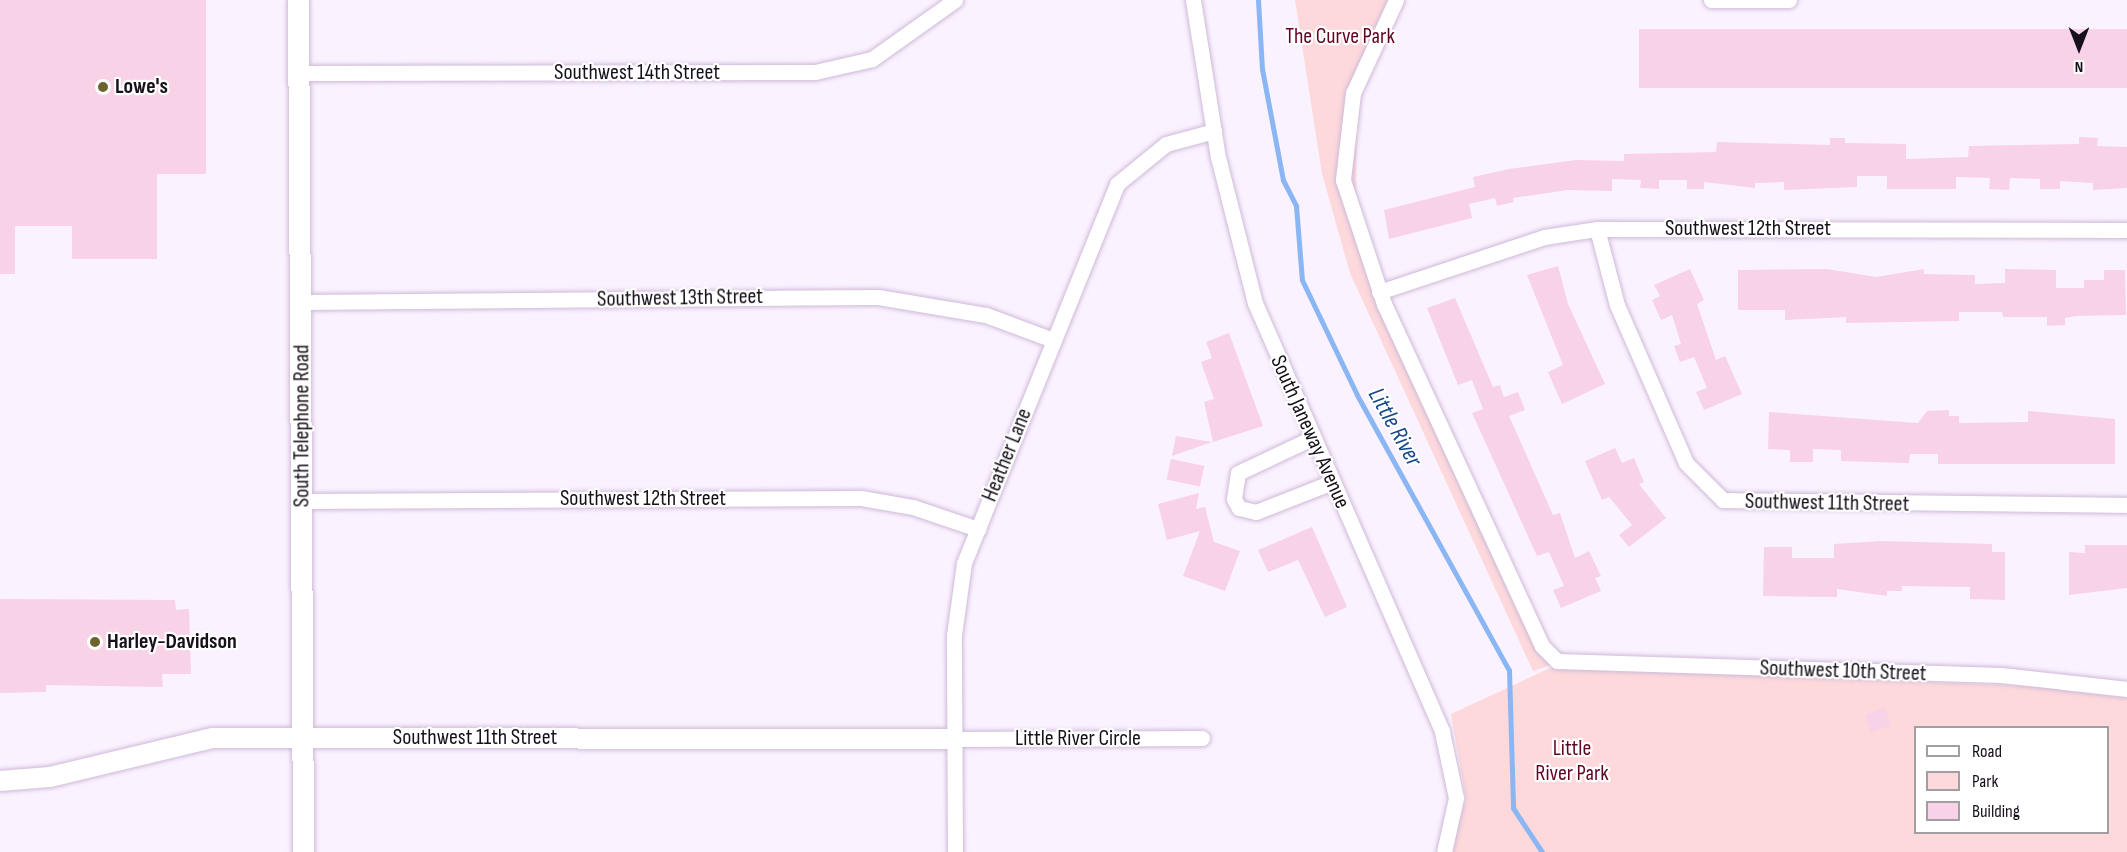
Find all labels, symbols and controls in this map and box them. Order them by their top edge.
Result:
north arrow [2049,18,2109,78]
park label: The Curve Park [1285,24,1395,50]
text: N [2075,57,2083,76]
street label: Southwest 14th Street [554,60,720,86]
place label: Lowe's [115,74,168,100]
marker: Lowe's [96,80,110,94]
street label: Southwest 12th Street [1665,216,1831,242]
street label: Southwest 13th Street [597,283,763,313]
street label: South Telephone Road [289,345,315,507]
street label: South Janeway Avenue [1264,351,1356,513]
water label: Little River [1362,383,1428,471]
street label: Heather Lane [976,405,1038,505]
street label: Southwest 12th Street [560,486,726,512]
street label: Southwest 11th Street [1745,488,1909,518]
place label: Harley-Davidson [107,629,237,655]
marker: Harley-Davidson [88,635,102,649]
street label: Southwest 10th Street [1759,655,1927,687]
street label: Southwest 11th Street [393,725,557,751]
street label: Little River Circle [1015,726,1141,752]
legend [1914,726,2109,834]
park label: Little River Park [1535,735,1609,786]
text: Road [1972,741,2002,762]
text: Park [1972,771,1998,792]
text: Building [1972,801,2020,822]

